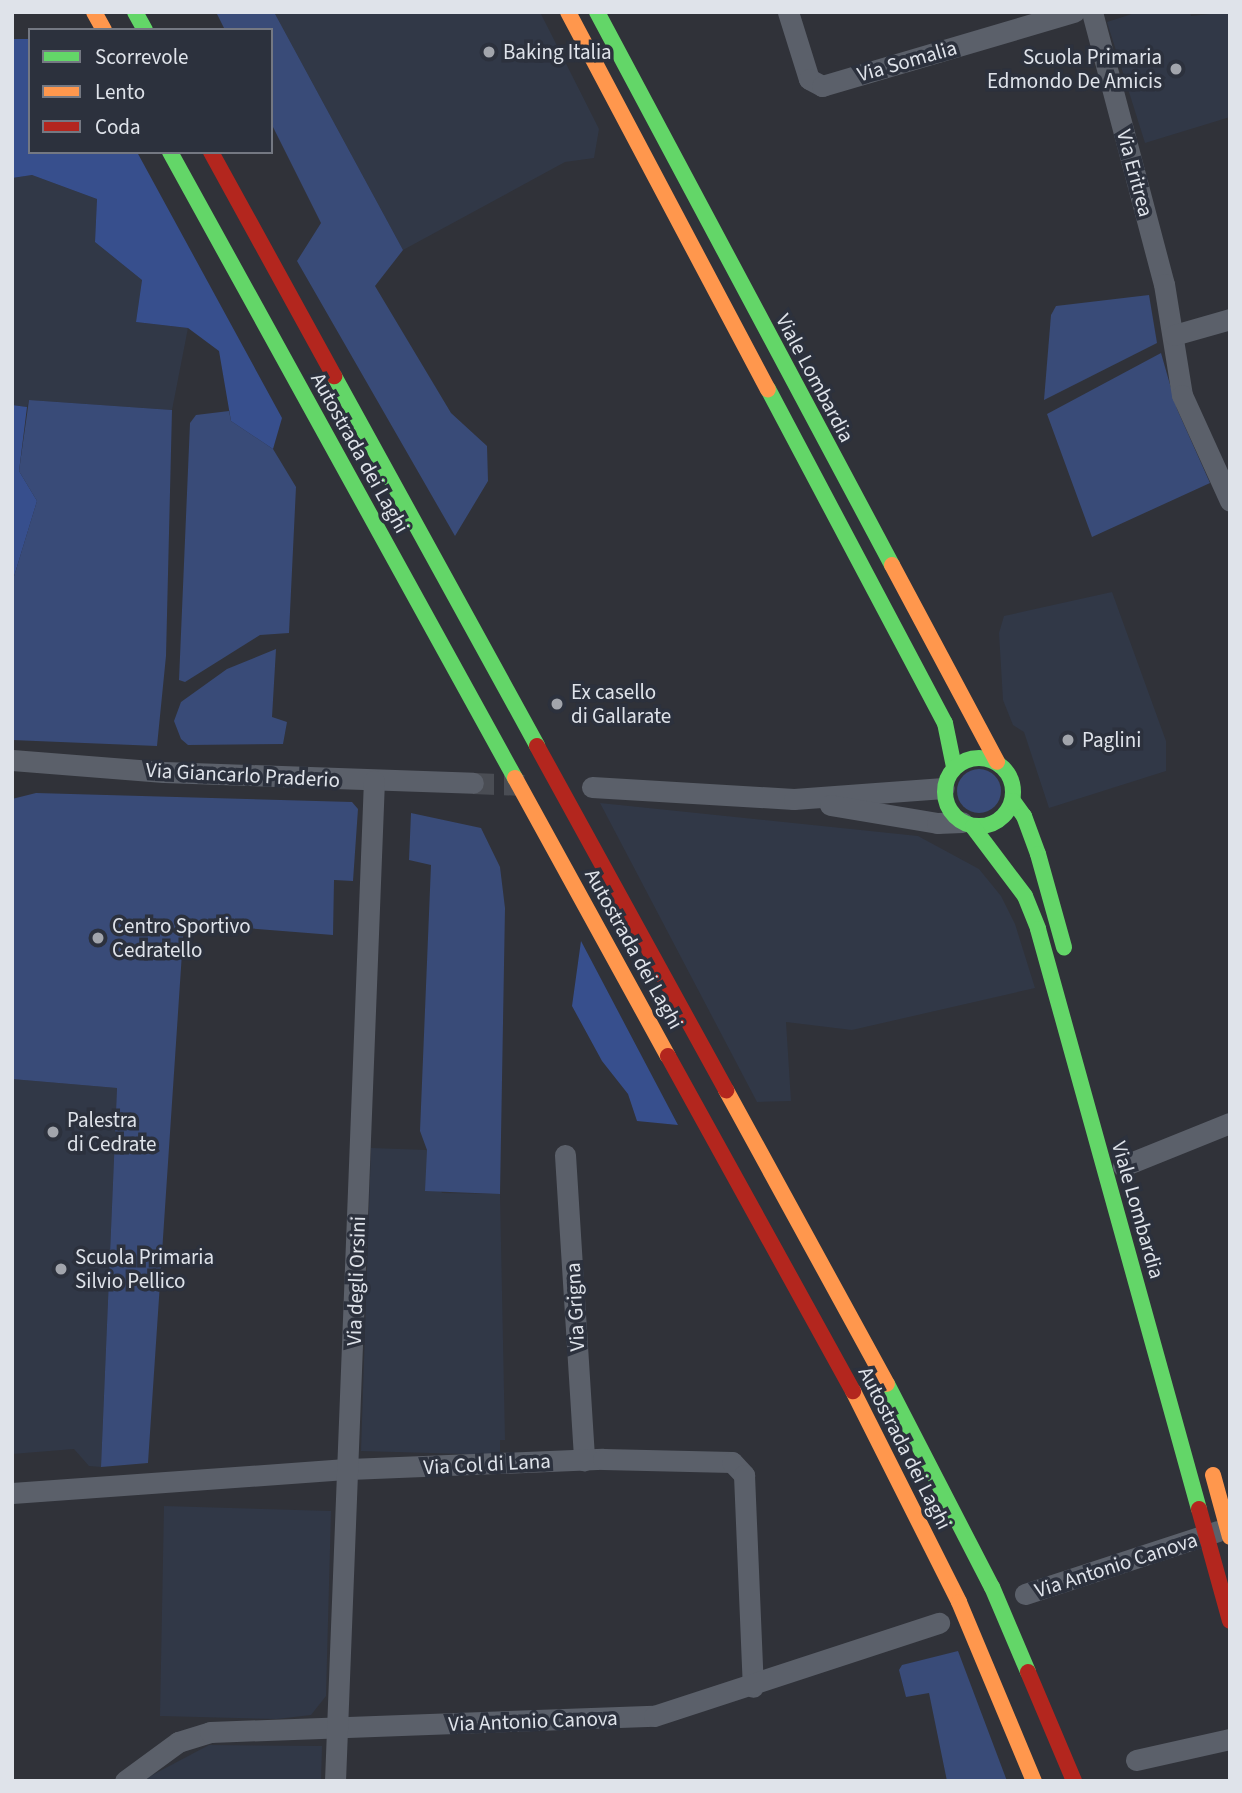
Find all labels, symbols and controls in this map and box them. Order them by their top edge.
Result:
legend [28,28,273,154]
street label: Via Somalia [854,35,960,87]
place label: Baking Italia [503,39,612,65]
text: Scorrevole [95,42,189,72]
marker: Baking Italia [481,44,497,60]
place label: Scuola Primaria Edmondo De Amicis [987,44,1162,94]
marker: Scuola Primaria Edmondo De Amicis [1168,61,1184,77]
text: Lento [95,77,145,107]
text: Coda [95,112,141,142]
street label: Via Eritrea [1111,127,1159,219]
street label: Viale Lombardia [771,310,859,446]
street label: Autostrada dei Laghi [305,368,415,538]
place label: Ex casello di Gallarate [571,679,671,729]
marker: Ex casello di Gallarate [549,696,565,712]
place label: Paglini [1082,727,1141,753]
marker: Paglini [1060,732,1076,748]
street label: Via Giancarlo Praderio [145,757,341,793]
street label: Autostrada dei Laghi [579,864,689,1034]
place label: Centro Sportivo Cedratello [112,913,251,963]
marker: Centro Sportivo Cedratello [90,930,106,946]
place label: Palestra di Cedrate [67,1107,156,1157]
marker: Palestra di Cedrate [45,1124,61,1140]
street label: Viale Lombardia [1106,1138,1170,1282]
street label: Via degli Orsini [341,1216,371,1346]
place label: Scuola Primaria Silvio Pellico [75,1244,214,1294]
marker: Scuola Primaria Silvio Pellico [53,1261,69,1277]
street label: Via Grigna [560,1262,590,1352]
street label: Autostrada dei Laghi [853,1362,957,1534]
street label: Via Col di Lana [423,1448,551,1480]
street label: Via Antonio Canova [1032,1527,1200,1603]
street label: Via Antonio Canova [448,1705,618,1737]

